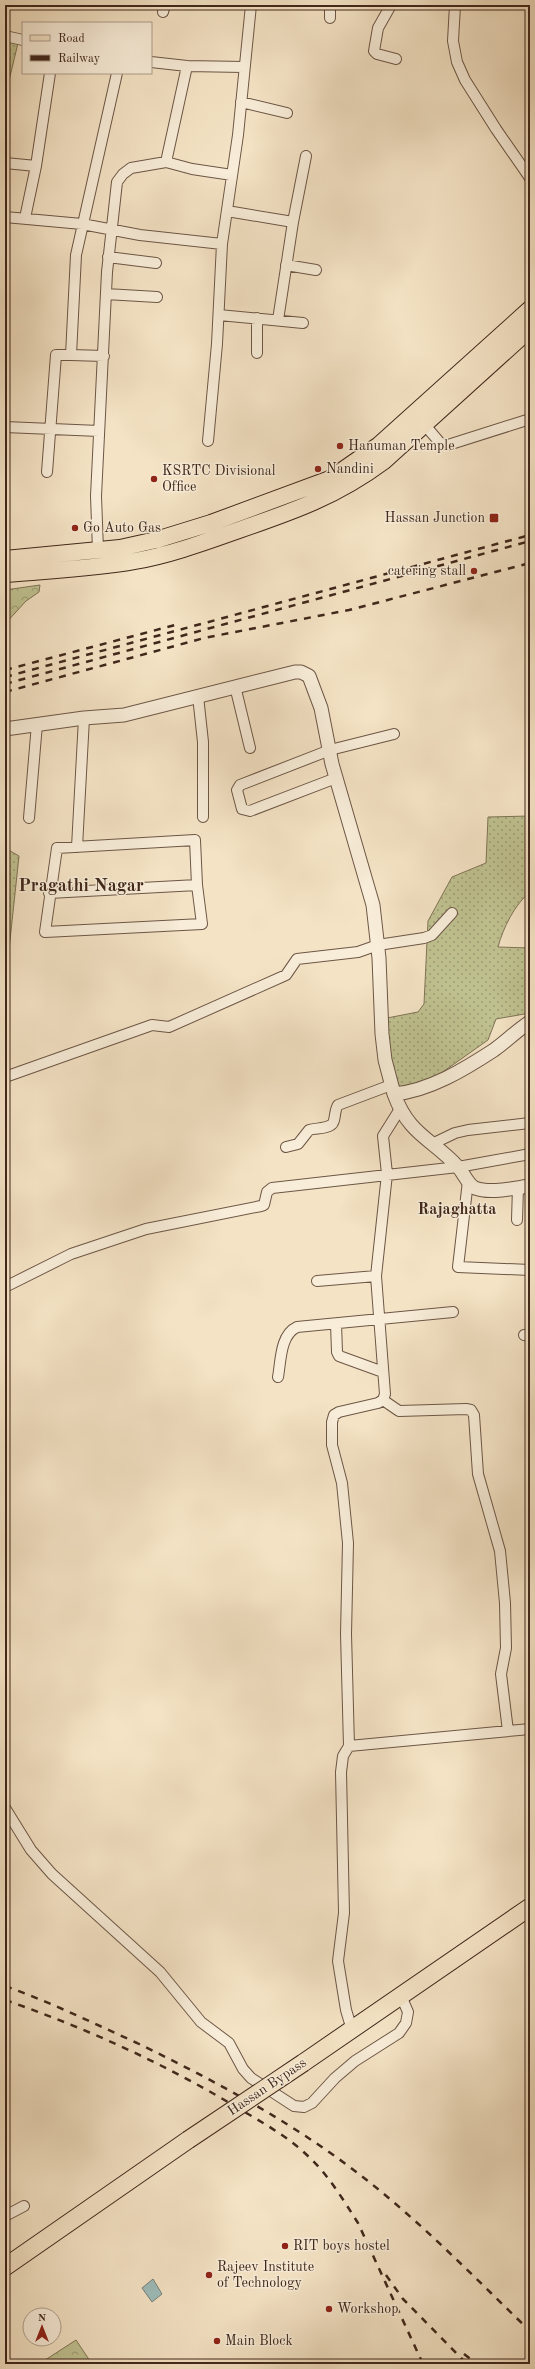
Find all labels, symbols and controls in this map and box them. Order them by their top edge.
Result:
legend [22,22,152,74]
text: Road [58,33,85,45]
text: Railway [58,53,101,65]
place label: Hanuman Temple [348,439,455,453]
marker: Hanuman Temple [335,441,345,451]
place label: Nandini [326,462,374,476]
place label: KSRTC Divisional Office [162,464,276,494]
marker: Nandini [313,464,323,474]
marker: KSRTC Divisional Office [149,474,159,484]
place label: Hassan Junction [385,511,485,525]
marker: Hassan Junction [488,512,500,524]
place label: Go Auto Gas [83,521,161,535]
marker: Go Auto Gas [70,523,80,533]
place label: catering stall [388,564,466,578]
marker: catering stall [469,566,479,576]
district label: Pragathi Nagar [18,877,144,895]
district label: Rajaghatta [418,1202,496,1218]
street label: Hassan Bypass [225,2056,309,2118]
place label: RIT boys hostel [293,2239,390,2253]
marker: RIT boys hostel [280,2241,290,2251]
place label: Rajeev Institute of Technology [217,2260,314,2290]
marker: Rajeev Institute of Technology [204,2270,214,2280]
place label: Workshop [337,2302,398,2316]
marker: Workshop [324,2304,334,2314]
north arrow [22,2307,62,2347]
text: N [38,2313,47,2324]
place label: Main Block [225,2334,293,2348]
marker: Main Block [212,2336,222,2346]

